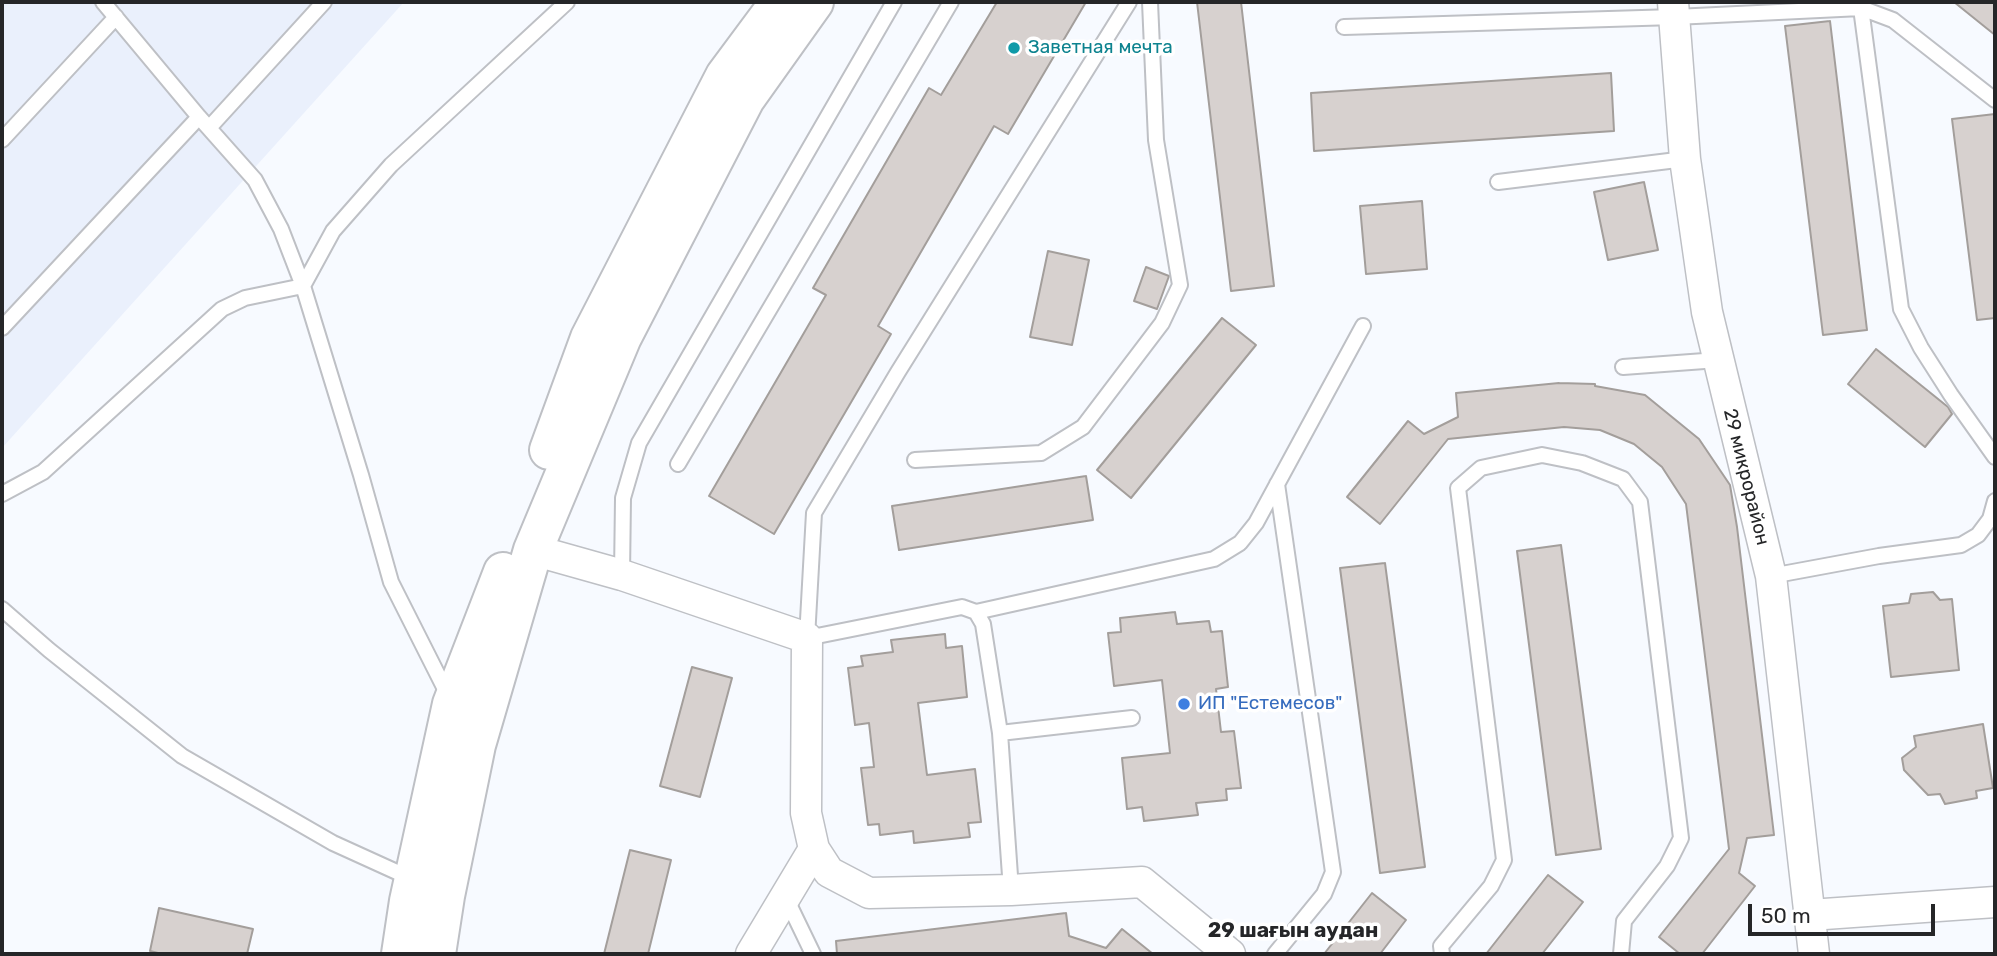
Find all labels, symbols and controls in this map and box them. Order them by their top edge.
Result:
place label: Заветная мечта [1028,37,1173,59]
marker: Заветная мечта [1006,40,1022,56]
street label: 29 микрорайон [1718,406,1774,548]
place label: ИП "Естемесов" [1198,693,1342,715]
marker: ИП "Естемесов" [1176,696,1192,712]
scale bar [1752,890,1939,934]
text: 50 m [1761,903,1811,928]
district label: 29 шағын аудан [1208,918,1378,944]

